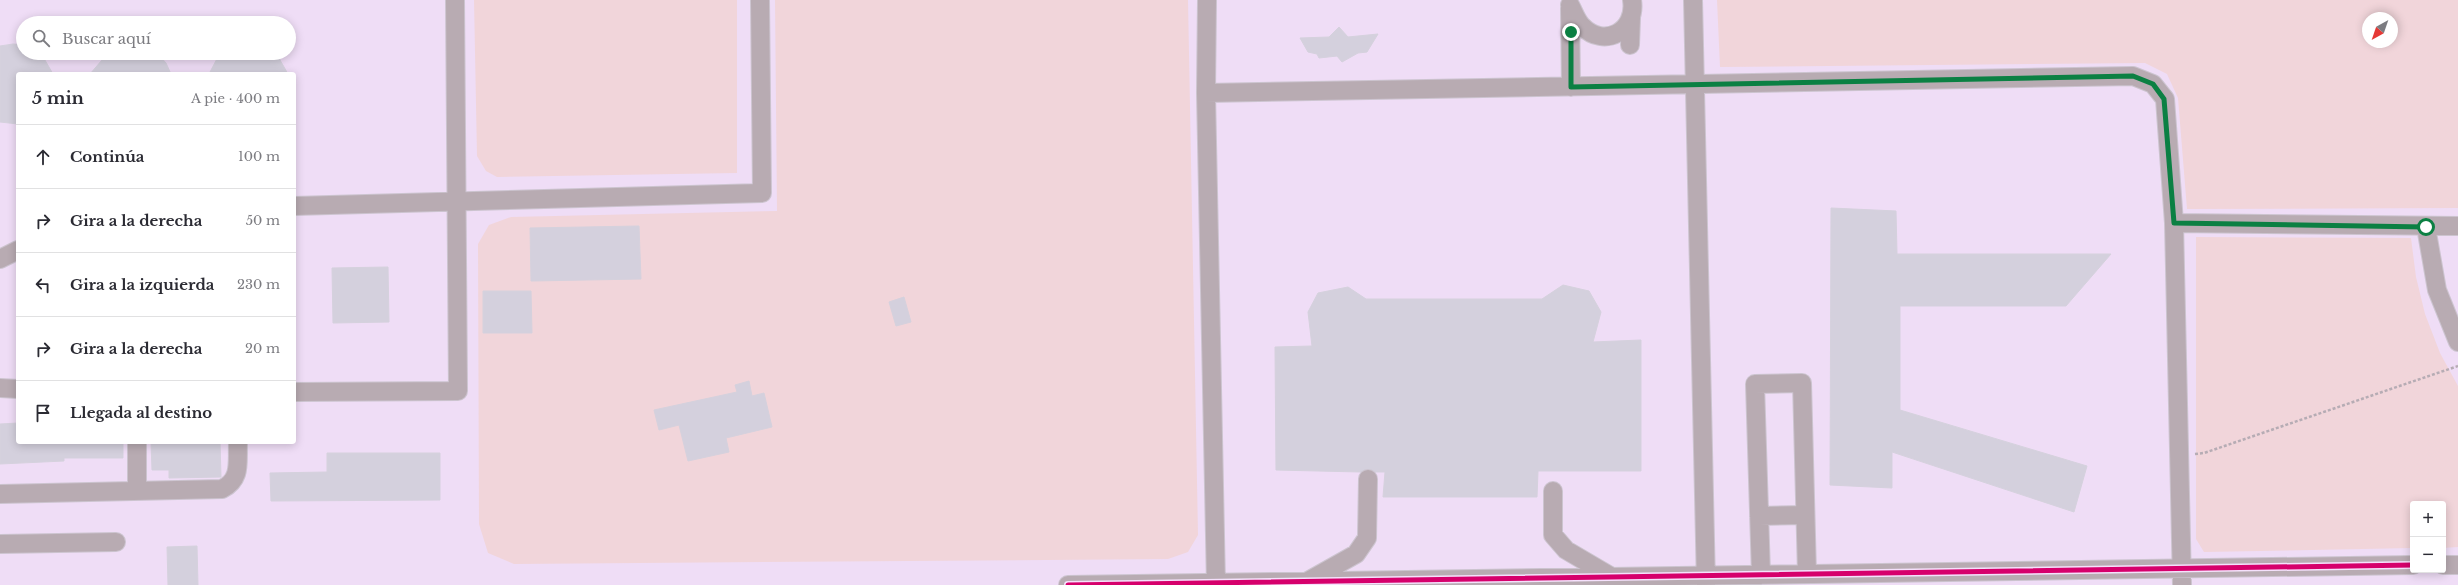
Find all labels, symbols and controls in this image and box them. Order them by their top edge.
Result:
north arrow [2362,12,2398,48]
search box [16,16,296,60]
route end [1562,23,1580,41]
icon: search [30,27,52,49]
text: Buscar aquí [62,29,151,48]
text: 5 min [32,88,84,109]
text: A pie · 400 m [191,90,280,107]
icon: ahead [32,146,54,168]
text: Continúa [70,147,144,166]
text: 100 m [238,148,280,165]
icon: right [32,210,54,232]
text: Gira a la derecha [70,211,202,230]
text: 50 m [246,212,280,229]
route start [2417,218,2435,236]
icon: left [32,274,54,296]
text: Gira a la izquierda [70,275,214,294]
text: 230 m [237,276,280,293]
icon: right [32,338,54,360]
text: Gira a la derecha [70,339,202,358]
text: 20 m [245,340,280,357]
icon: arrive [32,402,54,424]
text: Llegada al destino [70,403,212,422]
map controls [2410,501,2446,573]
button: + [2410,501,2446,537]
button: − [2410,537,2446,573]

